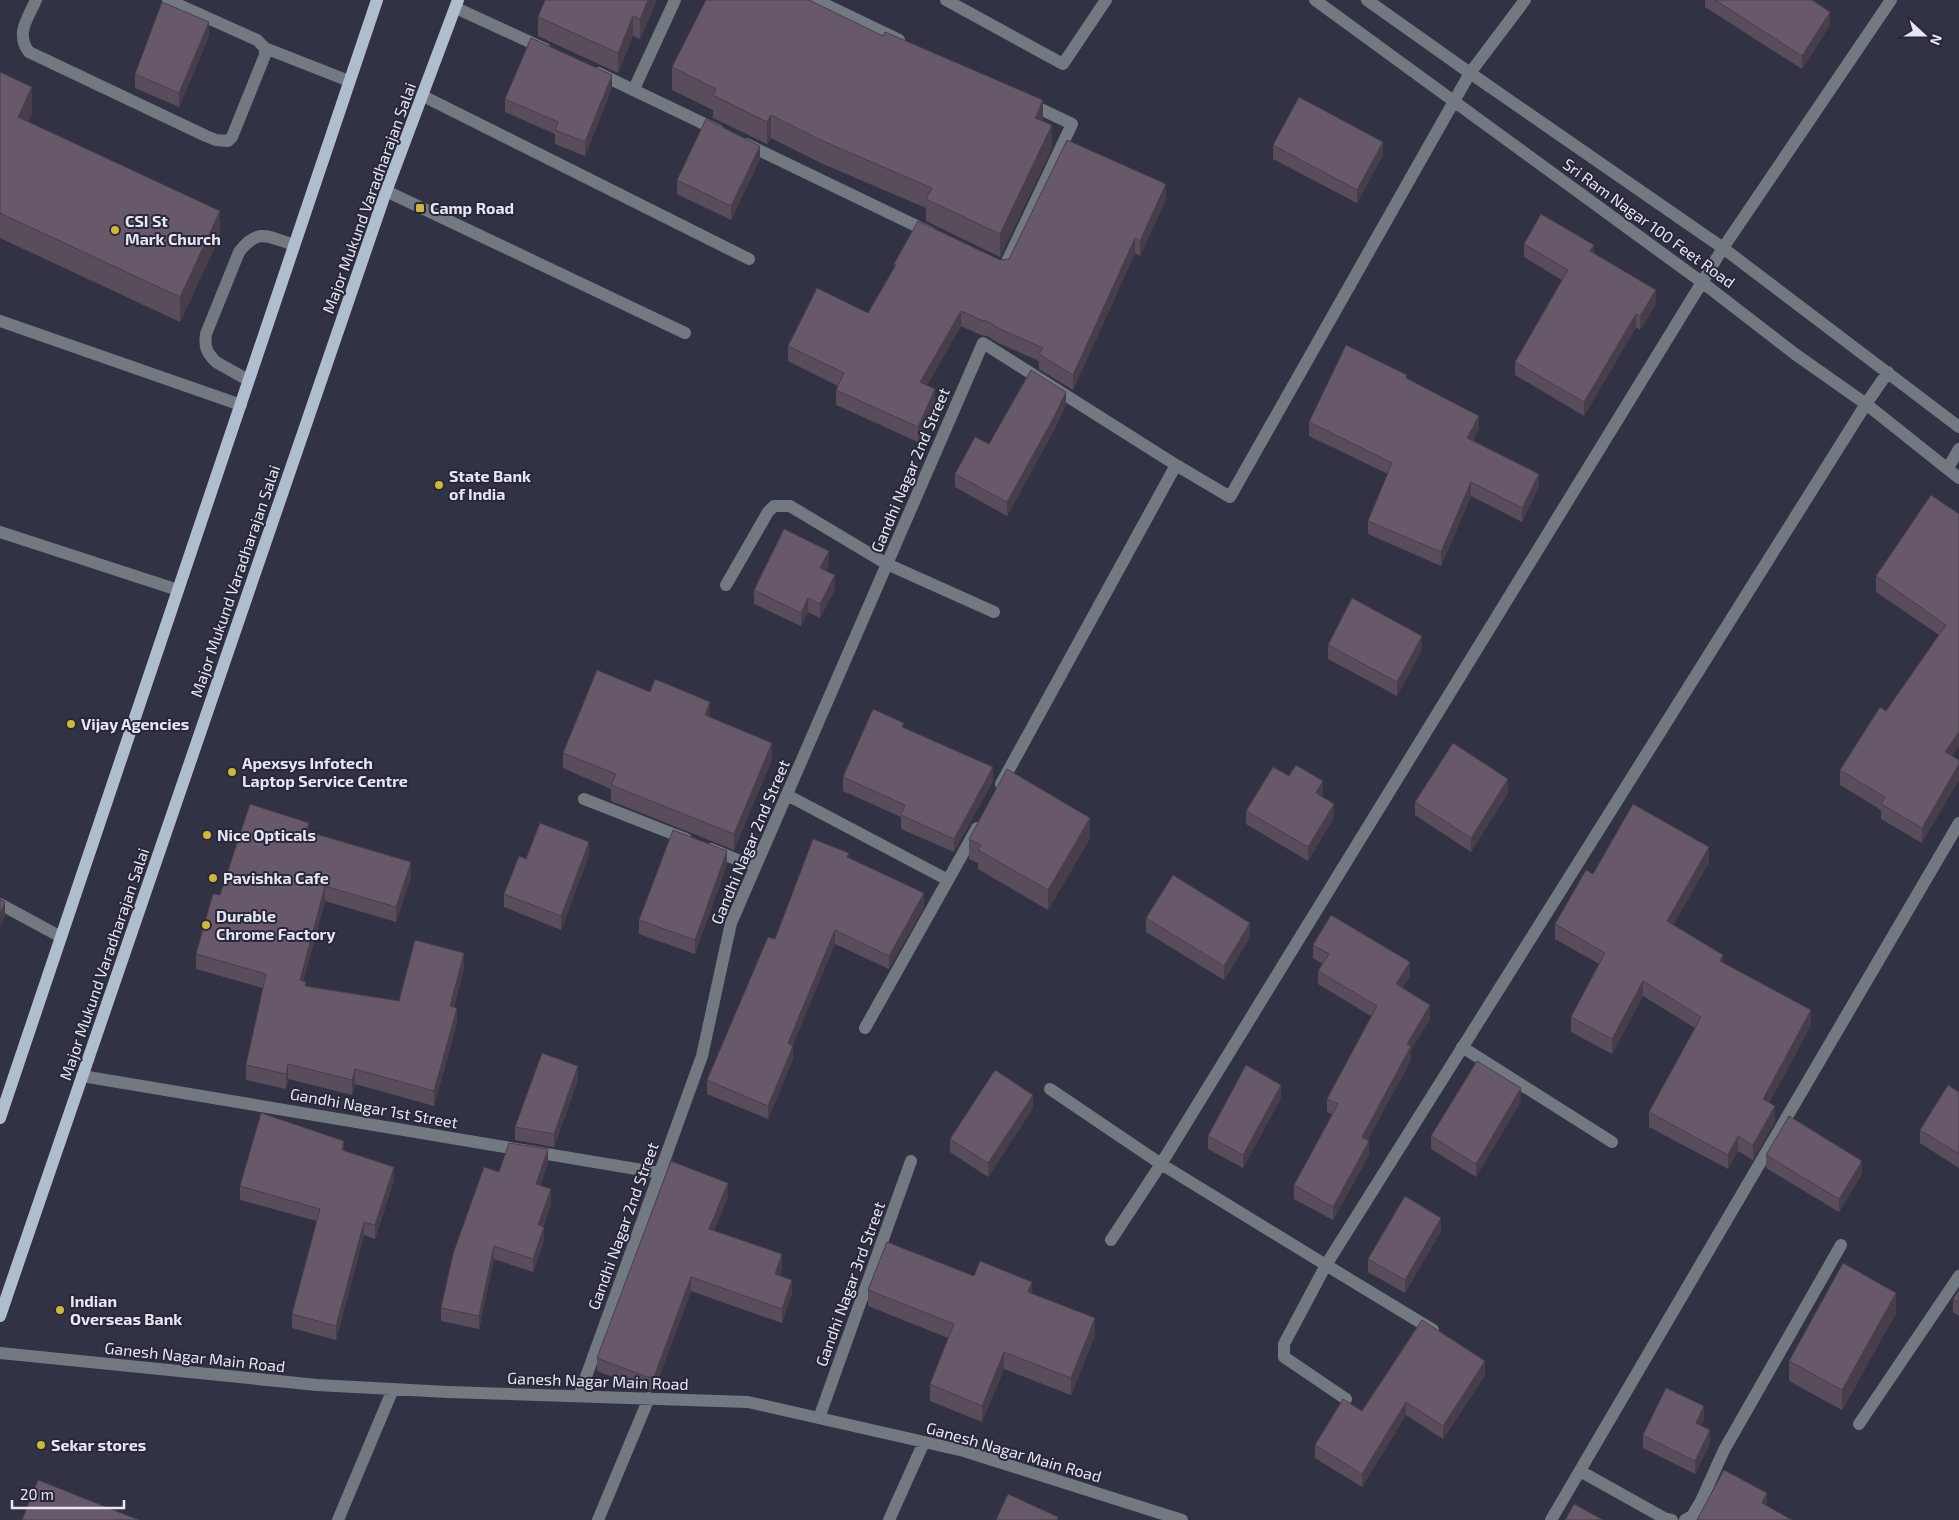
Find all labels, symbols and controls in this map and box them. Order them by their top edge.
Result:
north arrow [1899,10,1949,60]
text: N [1927,32,1946,48]
street label: Major Mukund Varadharajan Salai [318,80,420,316]
street label: Sri Ram Nagar 100 Feet Road [1560,154,1739,291]
place label: Camp Road [430,198,514,217]
marker: Camp Road [414,202,426,214]
place label: CSI St Mark Church [125,211,221,248]
marker: CSI St Mark Church [109,224,121,236]
street label: Gandhi Nagar 2nd Street [866,385,953,555]
street label: Major Mukund Varadharajan Salai [186,462,284,700]
place label: State Bank of India [449,466,531,503]
marker: State Bank of India [433,479,445,491]
place label: Vijay Agencies [81,714,189,734]
marker: Vijay Agencies [65,718,77,730]
place label: Apexsys Infotech Laptop Service Centre [242,753,408,790]
street label: Gandhi Nagar 2nd Street [706,757,793,927]
marker: Apexsys Infotech Laptop Service Centre [226,766,238,778]
place label: Nice Opticals [217,825,316,844]
marker: Nice Opticals [201,829,213,841]
street label: Major Mukund Varadharajan Salai [55,845,153,1083]
place label: Pavishka Cafe [223,868,329,887]
marker: Pavishka Cafe [207,872,219,884]
place label: Durable Chrome Factory [216,906,335,944]
marker: Durable Chrome Factory [200,919,212,931]
street label: Gandhi Nagar 1st Street [289,1083,459,1132]
street label: Gandhi Nagar 2nd Street [583,1139,662,1312]
street label: Gandhi Nagar 3rd Street [811,1199,888,1369]
place label: Indian Overseas Bank [70,1291,182,1328]
marker: Indian Overseas Bank [54,1304,66,1316]
street label: Ganesh Nagar Main Road [104,1338,286,1375]
street label: Ganesh Nagar Main Road [507,1368,689,1393]
street label: Ganesh Nagar Main Road [924,1417,1104,1486]
place label: Sekar stores [51,1435,146,1454]
marker: Sekar stores [35,1439,47,1451]
scale bar [12,1478,125,1510]
text: 20 m [20,1485,54,1503]

